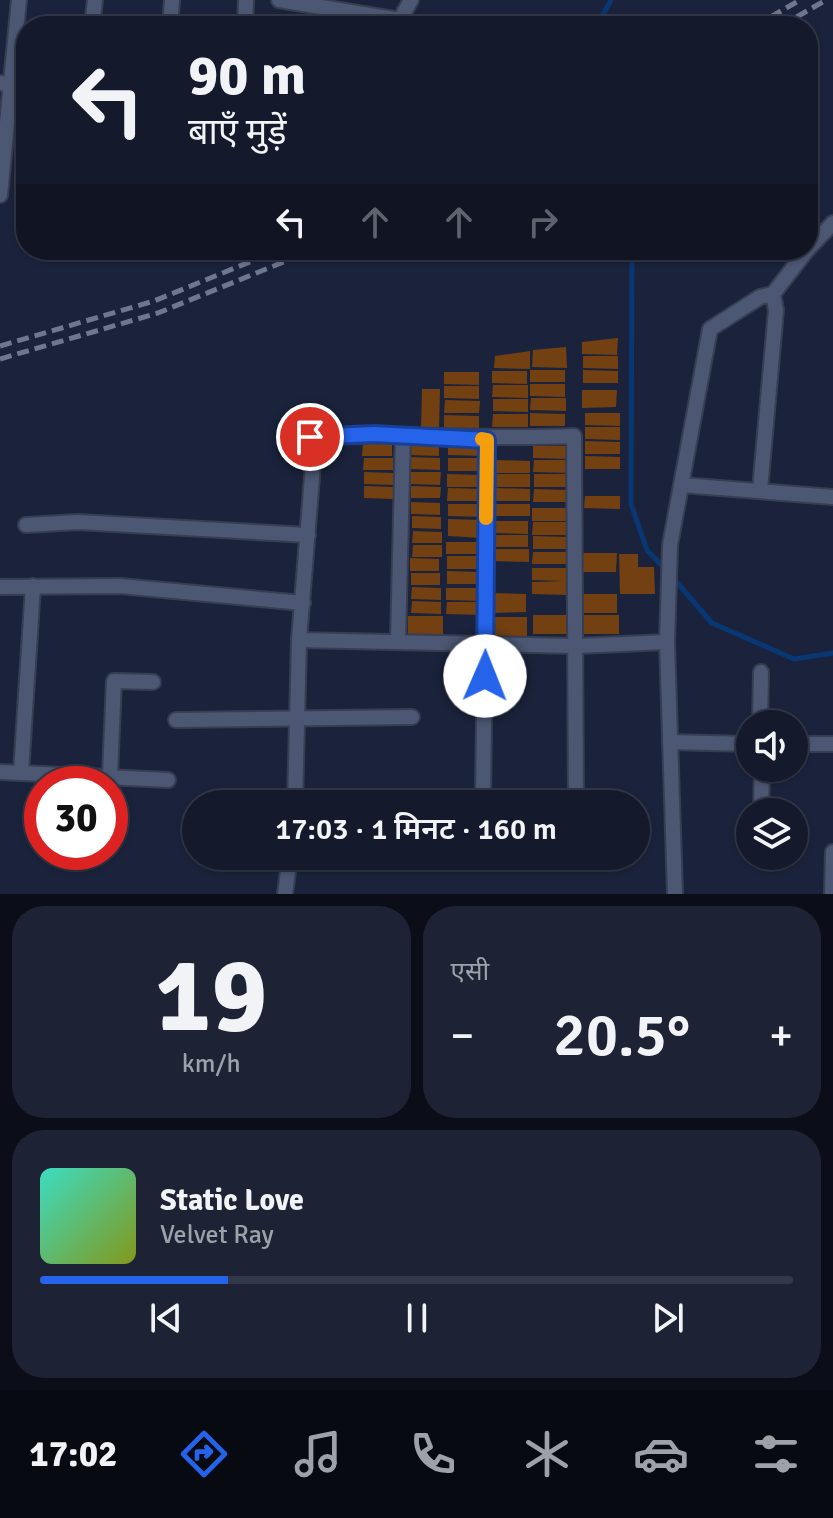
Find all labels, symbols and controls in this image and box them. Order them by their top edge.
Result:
text: 90 m [188,41,306,110]
icon: left [56,48,160,152]
text: बाएँ मुड़ें [188,110,287,155]
icon: left [269,200,313,244]
icon: ahead [353,200,397,244]
icon: ahead [437,200,481,244]
icon: right [521,200,565,244]
pin [276,403,344,471]
icon: arrive [288,415,332,459]
position arrow [443,634,527,718]
map controls [736,710,808,870]
button: sound [736,710,808,782]
speed limit sign: 30 [24,766,128,870]
button: layers [736,798,808,870]
text: 17:03 · 1 मिनट · 160 m [275,811,557,848]
text: 19 [155,932,267,1060]
text: एसी [451,956,489,988]
text: 20.5° [553,999,690,1073]
text: − [451,1009,474,1063]
text: + [769,1009,793,1063]
text: km/h [182,1048,241,1080]
text: Static Love [160,1182,304,1219]
text: Velvet Ray [160,1219,274,1251]
icon: previous [144,1296,188,1340]
icon: pause [395,1296,439,1340]
icon: next [646,1296,690,1340]
icon: directions [176,1426,232,1482]
icon: music [290,1426,346,1482]
icon: phone [405,1426,461,1482]
icon: climate [519,1426,575,1482]
icon: car [633,1426,689,1482]
icon: filters [748,1426,804,1482]
text: 17:02 [29,1432,118,1477]

